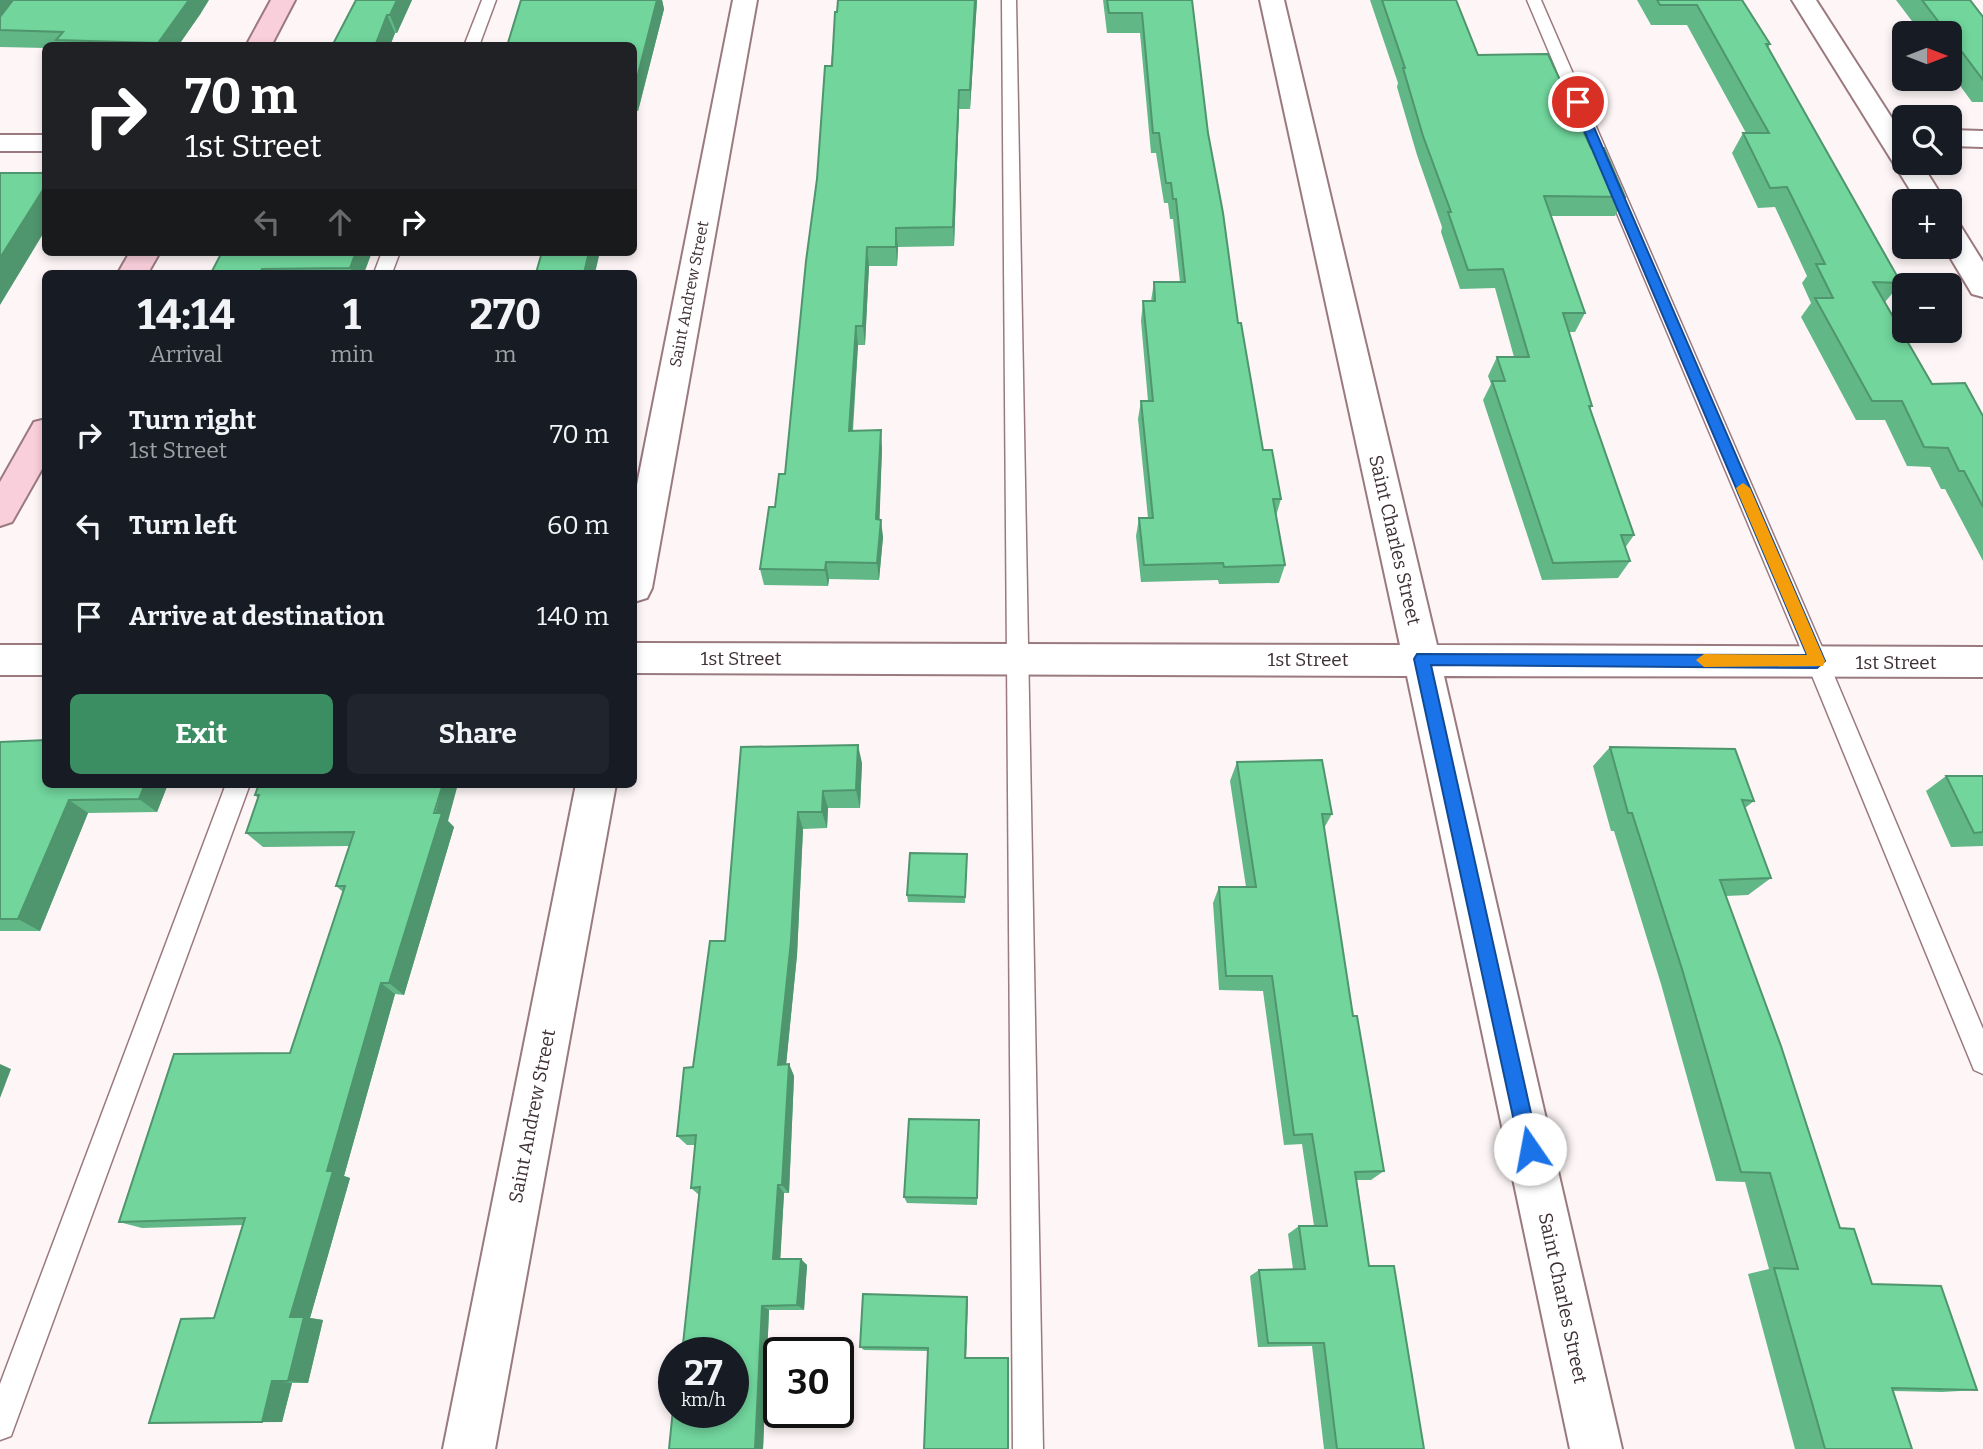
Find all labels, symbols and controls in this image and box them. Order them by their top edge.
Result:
north arrow [1892,21,1962,91]
map controls [1892,21,1962,343]
text: 70 m [185,67,297,126]
icon: right [70,70,161,161]
pin [1548,72,1608,132]
icon: arrive [1559,83,1597,121]
button: search [1892,105,1962,175]
text: 1st Street [185,127,322,165]
button: + [1892,189,1962,259]
icon: left [248,203,286,241]
icon: ahead [321,203,359,241]
icon: right [394,203,432,241]
street label: Saint Andrew Street [665,219,713,369]
button: − [1892,273,1962,343]
text: 14:14 [138,290,235,340]
text: 1 [343,290,361,340]
text: 270 [469,290,541,340]
text: Arrival [150,340,223,368]
text: min [330,340,374,368]
text: m [494,340,516,368]
text: Turn right [129,405,256,436]
icon: right [70,416,108,454]
text: 70 m [550,419,609,450]
text: 1st Street [129,436,227,464]
street label: Saint Charles Street [1364,453,1426,628]
icon: left [70,507,108,545]
text: Turn left [129,510,237,541]
text: 60 m [547,510,609,541]
icon: arrive [70,598,108,636]
text: Arrive at destination [129,601,384,632]
text: 140 m [537,601,609,632]
street label: 1st Street [700,647,782,670]
street label: 1st Street [1267,648,1349,671]
street label: 1st Street [1855,651,1937,674]
button: Exit [70,694,333,774]
button: Share [347,694,609,774]
street label: Saint Andrew Street [504,1027,560,1205]
position arrow [1493,1112,1567,1186]
street label: Saint Charles Street [1534,1210,1592,1386]
speed limit sign: 30 [763,1337,854,1428]
text: 27 [684,1352,723,1394]
text: km/h [681,1389,726,1411]

